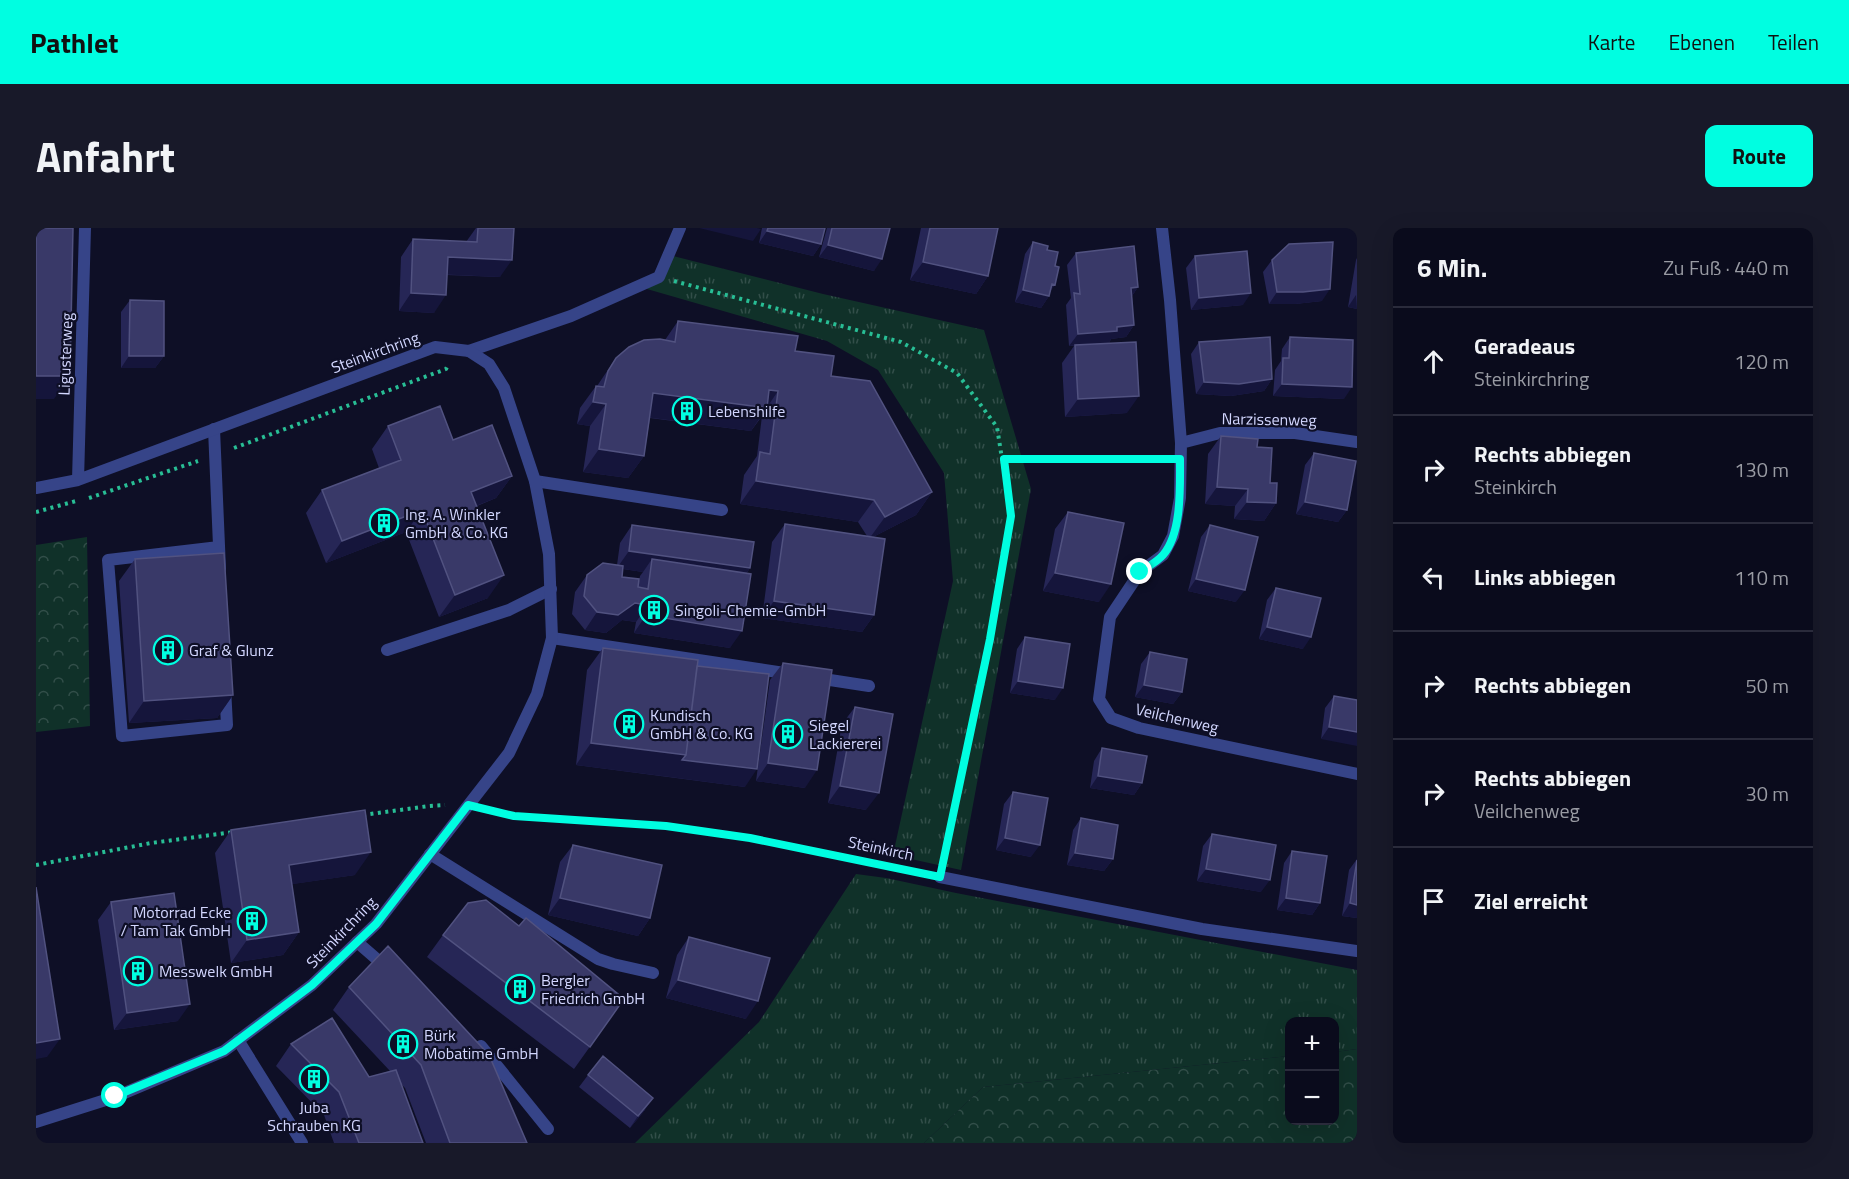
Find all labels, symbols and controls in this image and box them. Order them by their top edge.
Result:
text: Pathlet [30,21,118,64]
text: Karte [1588,26,1635,58]
text: Ebenen [1668,26,1735,58]
text: Teilen [1768,26,1819,58]
text: Anfahrt [36,124,175,188]
button: Route [1705,125,1813,187]
text: 6 Min. [1417,248,1487,287]
text: Zu Fuß · 440 m [1663,252,1789,283]
street label: Ligusterweg [52,312,78,396]
street label: Steinkirchring [328,325,422,379]
text: Geradeaus [1474,329,1575,363]
icon: ahead [1417,345,1450,378]
text: 120 m [1734,346,1789,377]
text: Steinkirchring [1474,363,1589,394]
building icon: Lebenshilfe [671,395,703,427]
place label: Lebenshilfe [708,399,785,423]
street label: Narzissenweg [1221,406,1317,432]
text: Rechts abbiegen [1474,437,1631,471]
icon: right [1417,453,1450,486]
text: 130 m [1734,454,1789,485]
text: Steinkirch [1474,471,1557,502]
place label: Ing. A. Winkler GmbH & Co. KG [405,502,508,544]
building icon: Ing. A. Winkler GmbH & Co. KG [368,507,400,539]
route end [1126,558,1152,584]
text: Links abbiegen [1474,560,1616,594]
icon: left [1417,561,1450,594]
text: 110 m [1734,562,1789,593]
building icon: Singoli-Chemie-GmbH [638,594,670,626]
place label: Singoli-Chemie-GmbH [675,598,826,622]
building icon: Graf & Glunz [152,634,184,666]
place label: Graf & Glunz [189,638,274,662]
text: Rechts abbiegen [1474,668,1631,702]
icon: right [1417,669,1450,702]
text: 50 m [1745,670,1789,701]
street label: Veilchenweg [1133,697,1221,739]
place label: Kundisch GmbH & Co. KG [650,703,753,745]
building icon: Kundisch GmbH & Co. KG [613,708,645,740]
place label: Siegel Lackiererei [809,713,881,755]
building icon: Siegel Lackiererei [772,718,804,750]
text: Rechts abbiegen [1474,761,1631,795]
icon: right [1417,777,1450,810]
text: 30 m [1745,778,1789,809]
text: Veilchenweg [1474,795,1580,826]
street label: Steinkirch [846,829,916,867]
text: Ziel erreicht [1474,884,1588,918]
icon: arrive [1417,885,1450,918]
street label: Steinkirchring [300,890,382,974]
place label: Motorrad Ecke / Tam Tak GmbH [120,900,231,942]
building icon: Motorrad Ecke / Tam Tak GmbH [236,905,268,937]
building icon: Messwelk GmbH [122,955,154,987]
place label: Messwelk GmbH [159,959,273,983]
place label: Bergler Friedrich GmbH [541,968,645,1010]
building icon: Bergler Friedrich GmbH [504,973,536,1005]
map controls [1285,1017,1339,1125]
button: + [1285,1017,1339,1071]
place label: Bürk Mobatime GmbH [424,1023,539,1065]
building icon: Bürk Mobatime GmbH [387,1028,419,1060]
building icon: Juba Schrauben KG [298,1063,330,1095]
button: − [1285,1071,1339,1125]
route start [101,1082,127,1108]
place label: Juba Schrauben KG [267,1095,361,1137]

